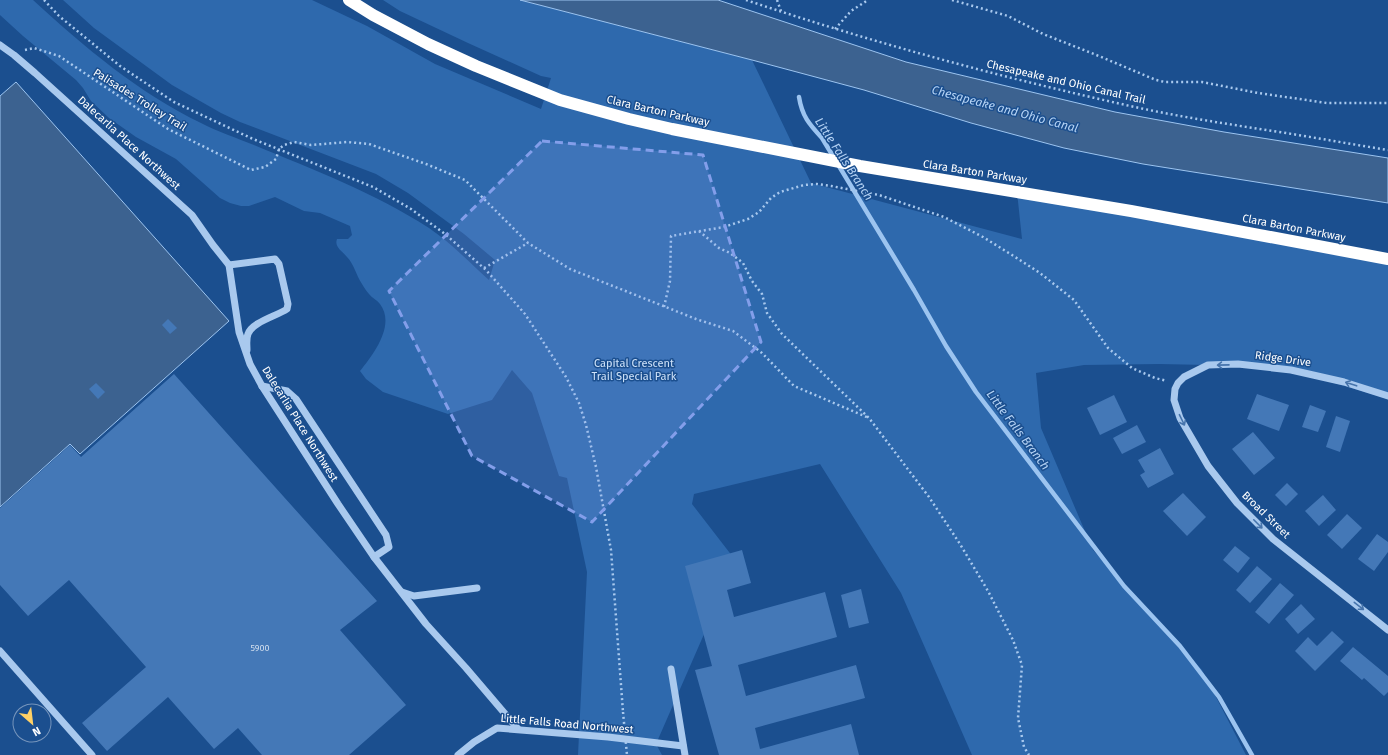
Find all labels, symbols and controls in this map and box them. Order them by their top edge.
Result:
street label: Chesapeake and Ohio Canal Trail [985,57,1147,107]
street label: Palisades Trolley Trail [91,66,189,134]
water label: Chesapeake and Ohio Canal [930,83,1080,135]
street label: Dalecarlia Place Northwest [75,93,183,193]
street label: Clara Barton Parkway [605,93,711,129]
water label: Little Falls Branch [812,115,876,203]
street label: Clara Barton Parkway [922,157,1029,187]
street label: Clara Barton Parkway [1241,212,1347,245]
street label: Ridge Drive [1254,349,1312,369]
park label: Capital Crescent Trail Special Park [592,357,677,383]
one-way arrow [1217,361,1230,369]
street label: Dalecarlia Place Northwest [259,364,341,484]
one-way arrow [1345,380,1358,387]
water label: Little Falls Branch [984,387,1052,473]
one-way arrow [1179,414,1186,426]
street label: Broad Street [1239,489,1293,541]
one-way arrow [1253,519,1263,529]
one-way arrow [1353,602,1364,611]
house number: 5900 [250,643,270,653]
north arrow [12,703,52,743]
street label: Little Falls Road Northwest [500,712,634,736]
text: N [30,724,43,739]

